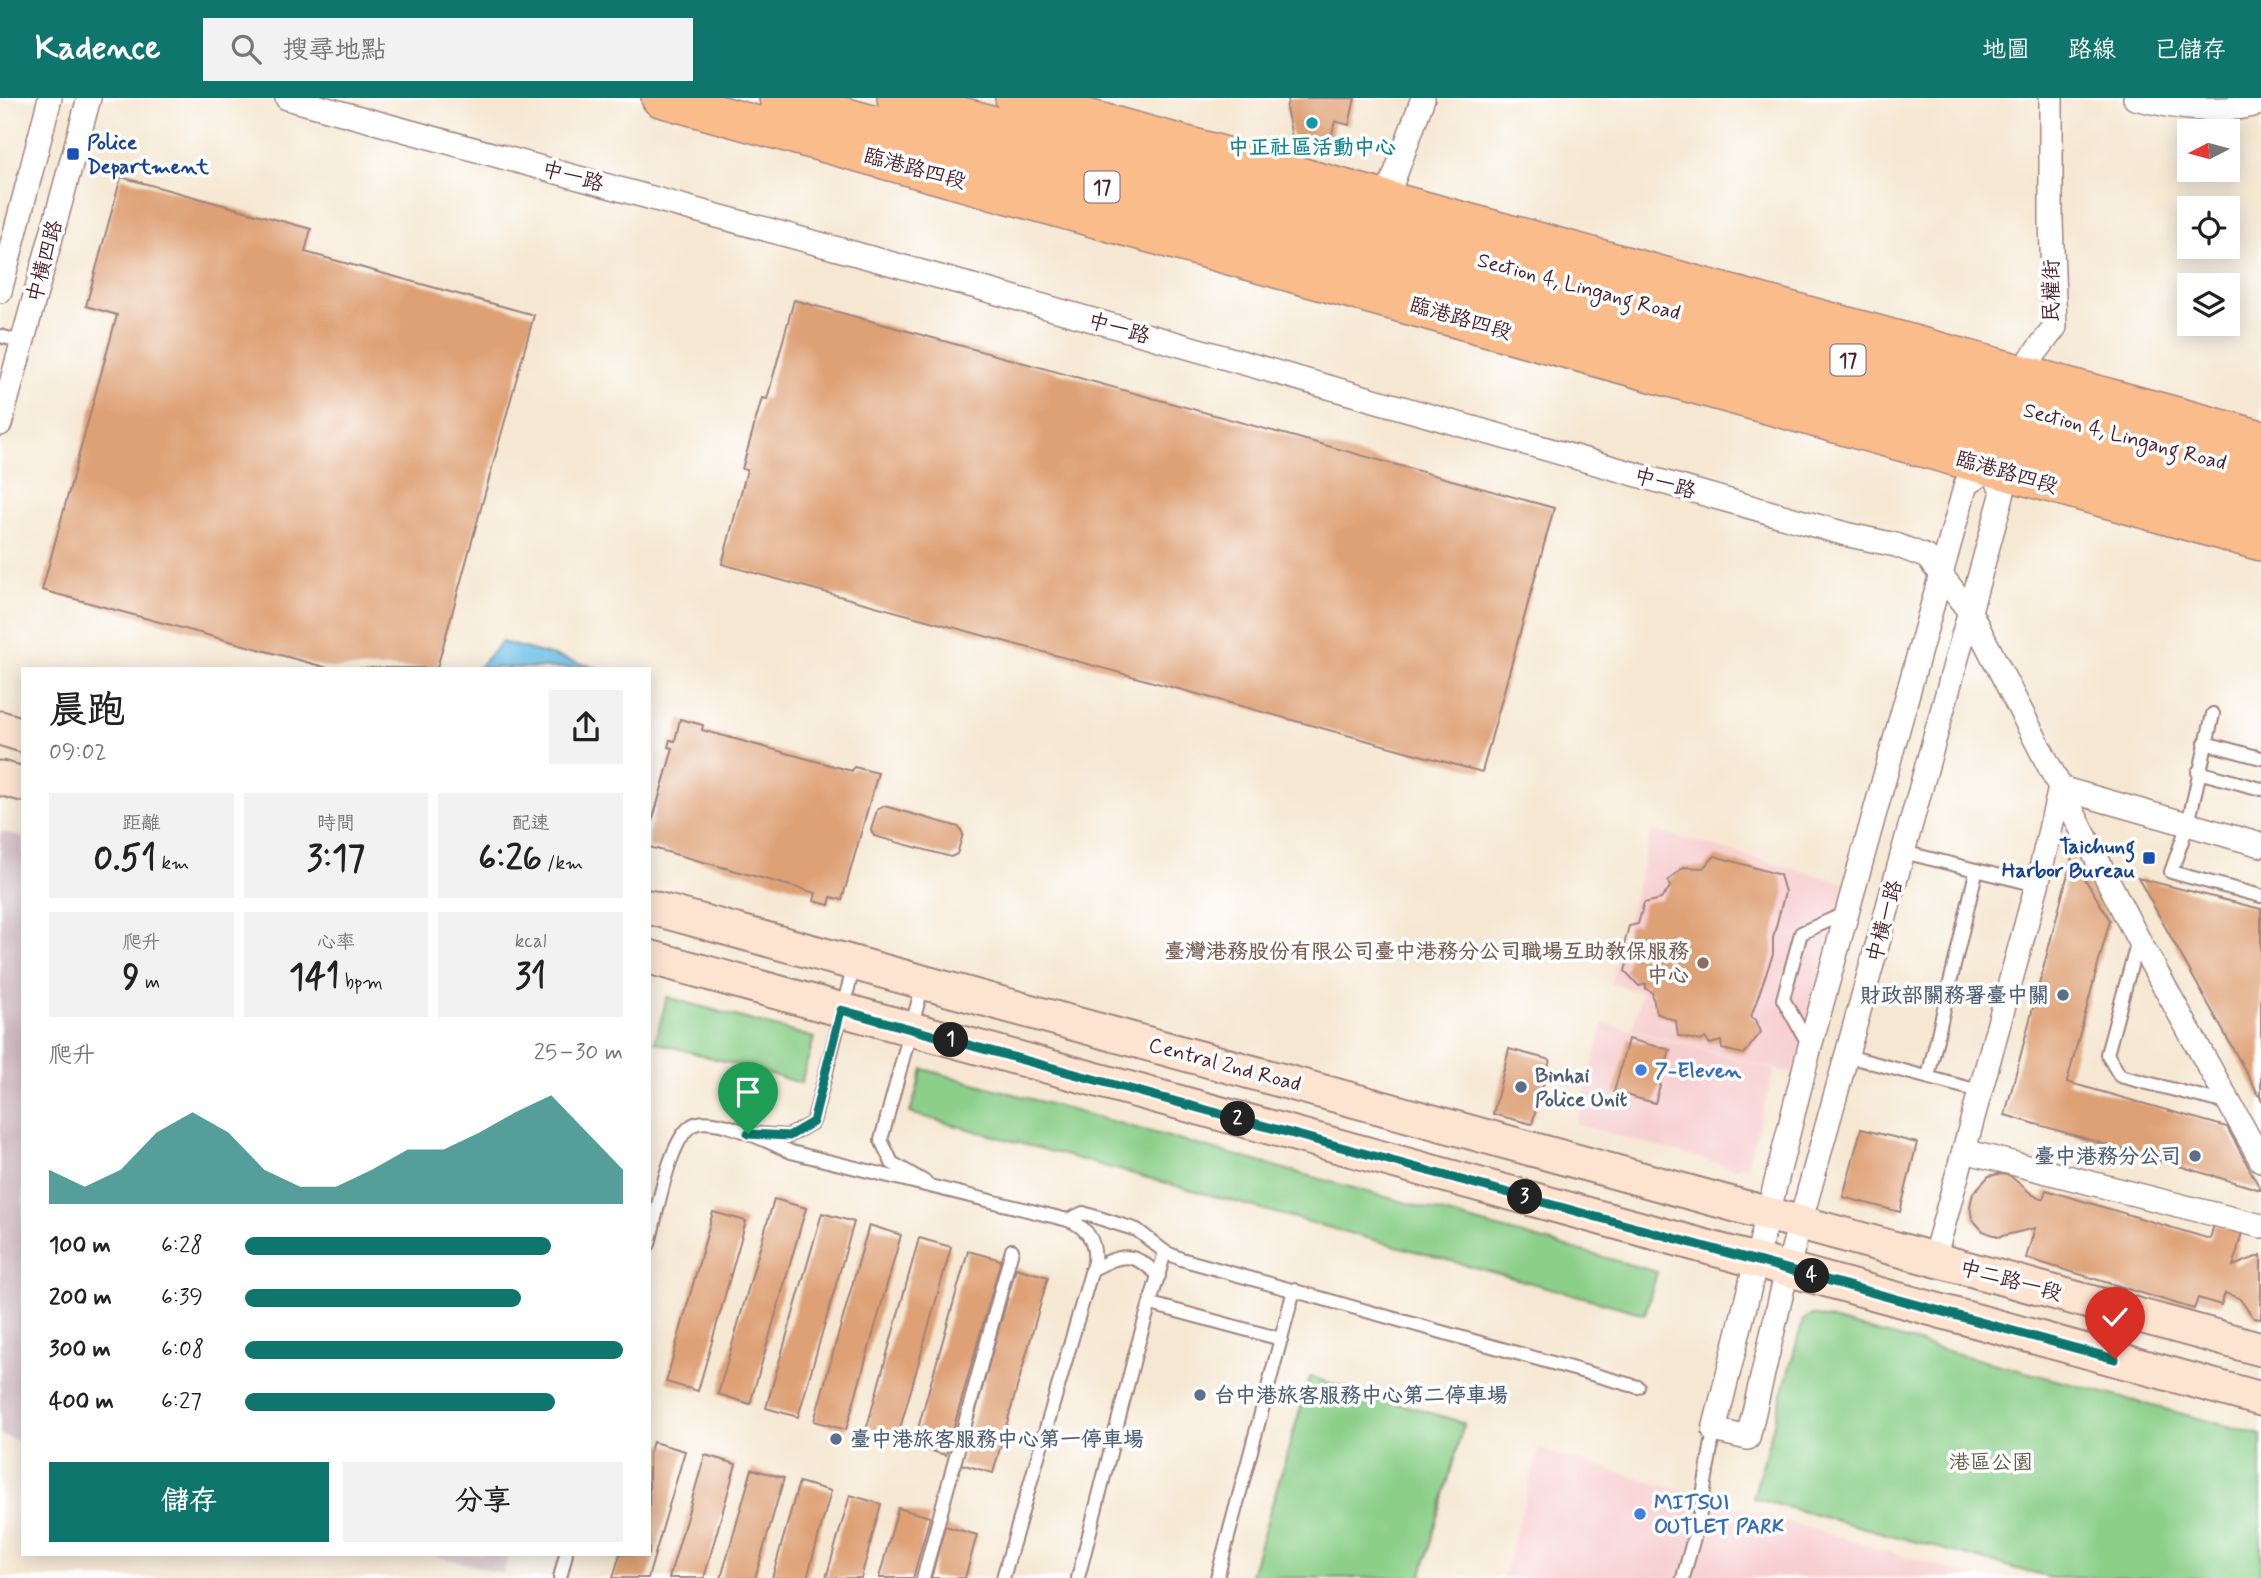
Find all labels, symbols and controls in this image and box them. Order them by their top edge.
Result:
search box [203,18,693,81]
text: Kadence [35,27,161,71]
icon: search [227,30,265,68]
text: 搜尋地點 [283,34,387,68]
text: 地圖 [1982,35,2030,66]
text: 路線 [2068,35,2116,66]
text: 已儲存 [2154,35,2226,66]
marker: 中正社區活動中心 [1304,115,1320,131]
north arrow [2177,119,2240,182]
map controls [2177,119,2240,336]
place label: Police Department [87,129,210,181]
place label: 中正社區活動中心 [1228,134,1396,162]
street label: 臨港路四段 [860,142,969,196]
marker: Police Department [65,146,81,162]
street label: 中一路 [539,155,607,199]
road number: 17 [1084,172,1120,202]
button: locate [2177,196,2240,259]
street label: 中橫四路 [21,217,69,305]
street label: Section 4, Lingang Road [1474,246,1683,330]
street label: 民權街 [2038,260,2066,323]
button: layers [2177,273,2240,336]
street label: 臨港路四段 [1406,291,1515,347]
street label: 中一路 [1085,307,1153,351]
road number: 17 [1830,344,1866,376]
street label: Section 4, Lingang Road [2020,396,2229,480]
street label: 臨港路四段 [1952,445,2061,501]
street label: 中一路 [1631,462,1699,506]
text: 晨跑 [49,687,125,736]
button: share [549,690,623,764]
text: 09:02 [49,738,107,768]
text: 距離 [122,811,160,836]
text: 時間 [317,811,355,836]
text: 配速 [512,811,550,836]
place label: Taichung Harbor Bureau [2002,833,2135,885]
text: 0.51 [93,836,156,882]
text: 3:17 [307,836,365,882]
text: 6:26 [478,836,542,882]
marker: Taichung Harbor Bureau [2141,850,2157,866]
text: km [156,851,189,876]
text: /km [542,851,583,876]
street label: 中橫一路 [1861,877,1909,965]
text: kcal [515,929,547,954]
text: 爬升 [122,930,160,955]
text: 心率 [317,930,355,955]
place label: 臺灣港務股份有限公司臺中港務分公司職場互助教保服務 中心 [1164,938,1689,990]
text: 31 [515,954,546,1000]
text: 9 [123,955,140,1001]
text: 141 [289,955,340,1001]
marker: 臺灣港務股份有限公司臺中港務分公司職場互助教保服務 中心 [1695,955,1711,971]
text: m [140,970,160,995]
text: bpm [340,970,383,995]
place label: 財政部關務署臺中關 [1860,982,2049,1010]
marker: 財政部關務署臺中關 [2055,987,2071,1003]
pin: 1 [934,1023,968,1058]
text: 1 [946,1027,955,1052]
street label: Central 2nd Road [1146,1031,1304,1099]
text: 25–30 m [534,1038,623,1068]
text: 爬升 [49,1041,95,1071]
place label: 7-Eleven [1655,1057,1742,1085]
pin [718,1062,778,1134]
place label: Binhai Police Unit [1535,1062,1628,1114]
marker: 7-Eleven [1633,1062,1649,1078]
icon: arrive [729,1073,767,1111]
marker: Binhai Police Unit [1513,1079,1529,1095]
pin: 2 [1220,1102,1256,1136]
text: 2 [1233,1106,1242,1131]
place label: 臺中港務分公司 [2034,1143,2181,1171]
marker: 臺中港務分公司 [2187,1148,2203,1164]
pin: 3 [1508,1180,1542,1214]
text: 3 [1520,1184,1529,1209]
text: 100 m [49,1231,111,1261]
text: 6:28 [161,1231,203,1261]
street label: 中二路一段 [1956,1254,2065,1308]
pin: 4 [1794,1258,1829,1294]
text: 4 [1806,1263,1817,1288]
text: 200 m [49,1283,112,1313]
text: 6:39 [161,1283,203,1313]
pin [2085,1287,2145,1359]
icon: check [2096,1298,2134,1336]
text: 300 m [49,1335,111,1365]
text: 6:08 [161,1335,204,1365]
place label: 台中港旅客服務中心第二停車場 [1214,1382,1508,1410]
text: 400 m [49,1387,114,1417]
text: 6:27 [161,1387,202,1417]
marker: 台中港旅客服務中心第二停車場 [1192,1387,1208,1403]
place label: 臺中港旅客服務中心第一停車場 [850,1426,1144,1454]
marker: 臺中港旅客服務中心第一停車場 [828,1431,844,1447]
park label: 港區公園 [1949,1449,2033,1477]
button: 儲存 [49,1462,329,1542]
button: 分享 [343,1462,623,1542]
place label: MITSUI OUTLET PARK [1654,1489,1784,1541]
marker: MITSUI OUTLET PARK [1632,1506,1648,1522]

